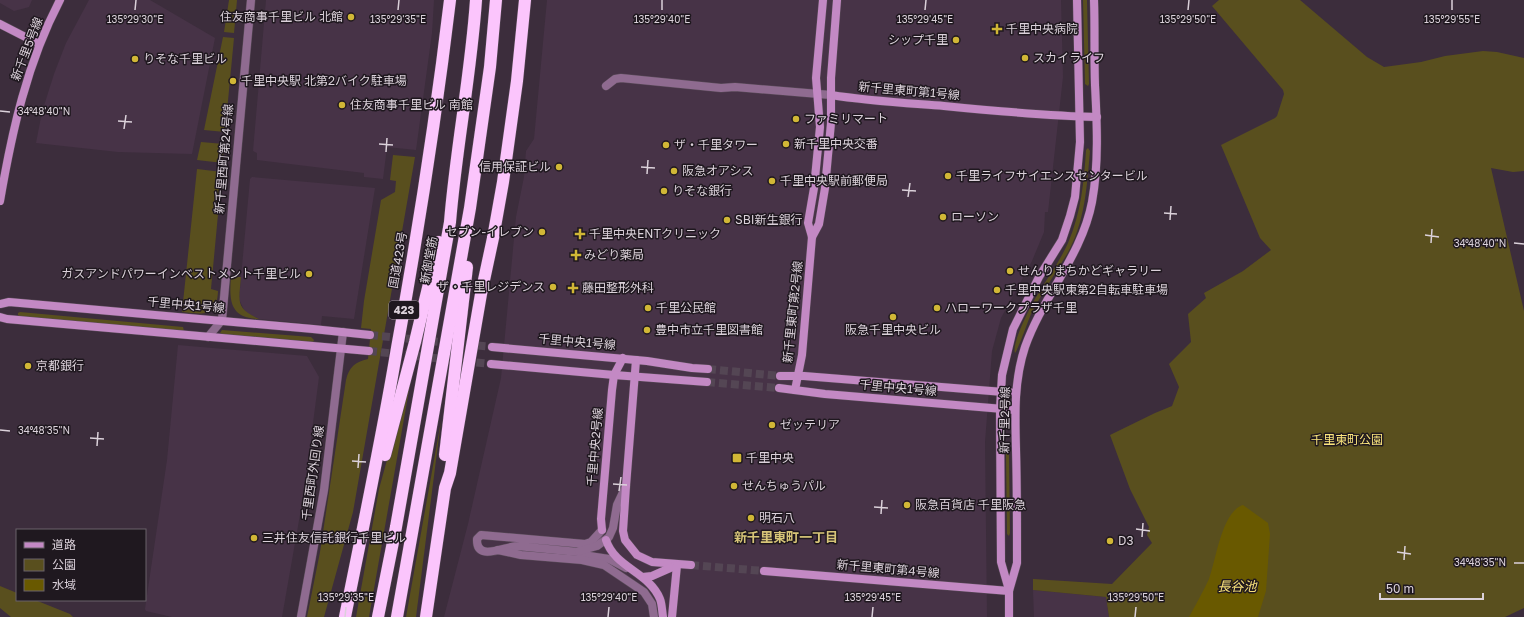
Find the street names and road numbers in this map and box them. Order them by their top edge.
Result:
street label: 新千里5号線 [8,15,46,83]
street label: 新千里東町第1号線 [858,79,960,102]
street label: 新千里西町第24号線 [211,103,236,215]
street label: 国道423号 [385,230,410,289]
street label: 新御堂筋 [417,235,440,285]
street label: 新千里東町第2号線 [780,260,805,364]
street label: 千里中央1号線 [147,294,225,315]
road number: 423 [389,301,419,319]
street label: 千里中央1号線 [538,331,616,352]
street label: 千里中央1号線 [859,377,937,398]
street label: 新千里2号線 [996,386,1013,454]
street label: 千里中央2号線 [584,407,605,487]
street label: 千里西町外回り線 [298,424,327,522]
street label: 新千里東町第4号線 [836,557,940,580]

